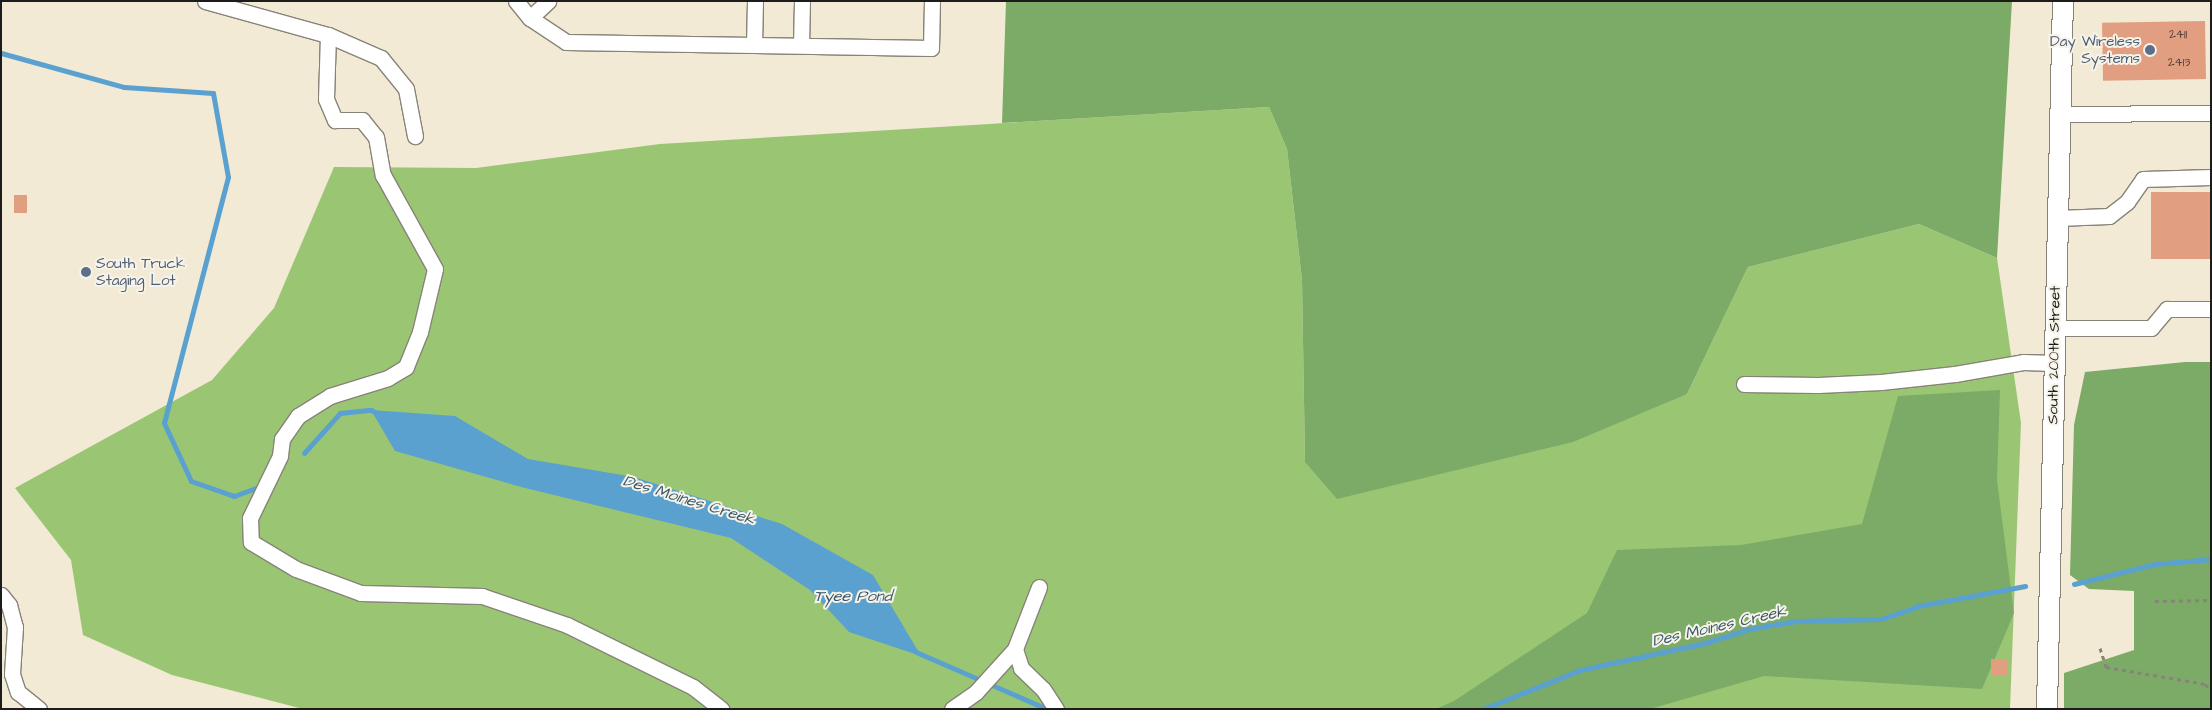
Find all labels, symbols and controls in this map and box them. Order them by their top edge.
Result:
house number: 2411 [2169,28,2187,42]
place label: Day Wireless Systems [2050,32,2140,67]
marker: Day Wireless Systems [2144,44,2156,56]
house number: 2413 [2168,56,2190,70]
place label: South Truck Staging Lot [96,254,185,289]
marker: South Truck Staging Lot [80,266,92,278]
street label: South 200th Street [2044,286,2064,424]
water label: Des Moines Creek [621,471,757,529]
water label: Tyee Pond [814,586,892,606]
water label: Des Moines Creek [1650,601,1788,651]

